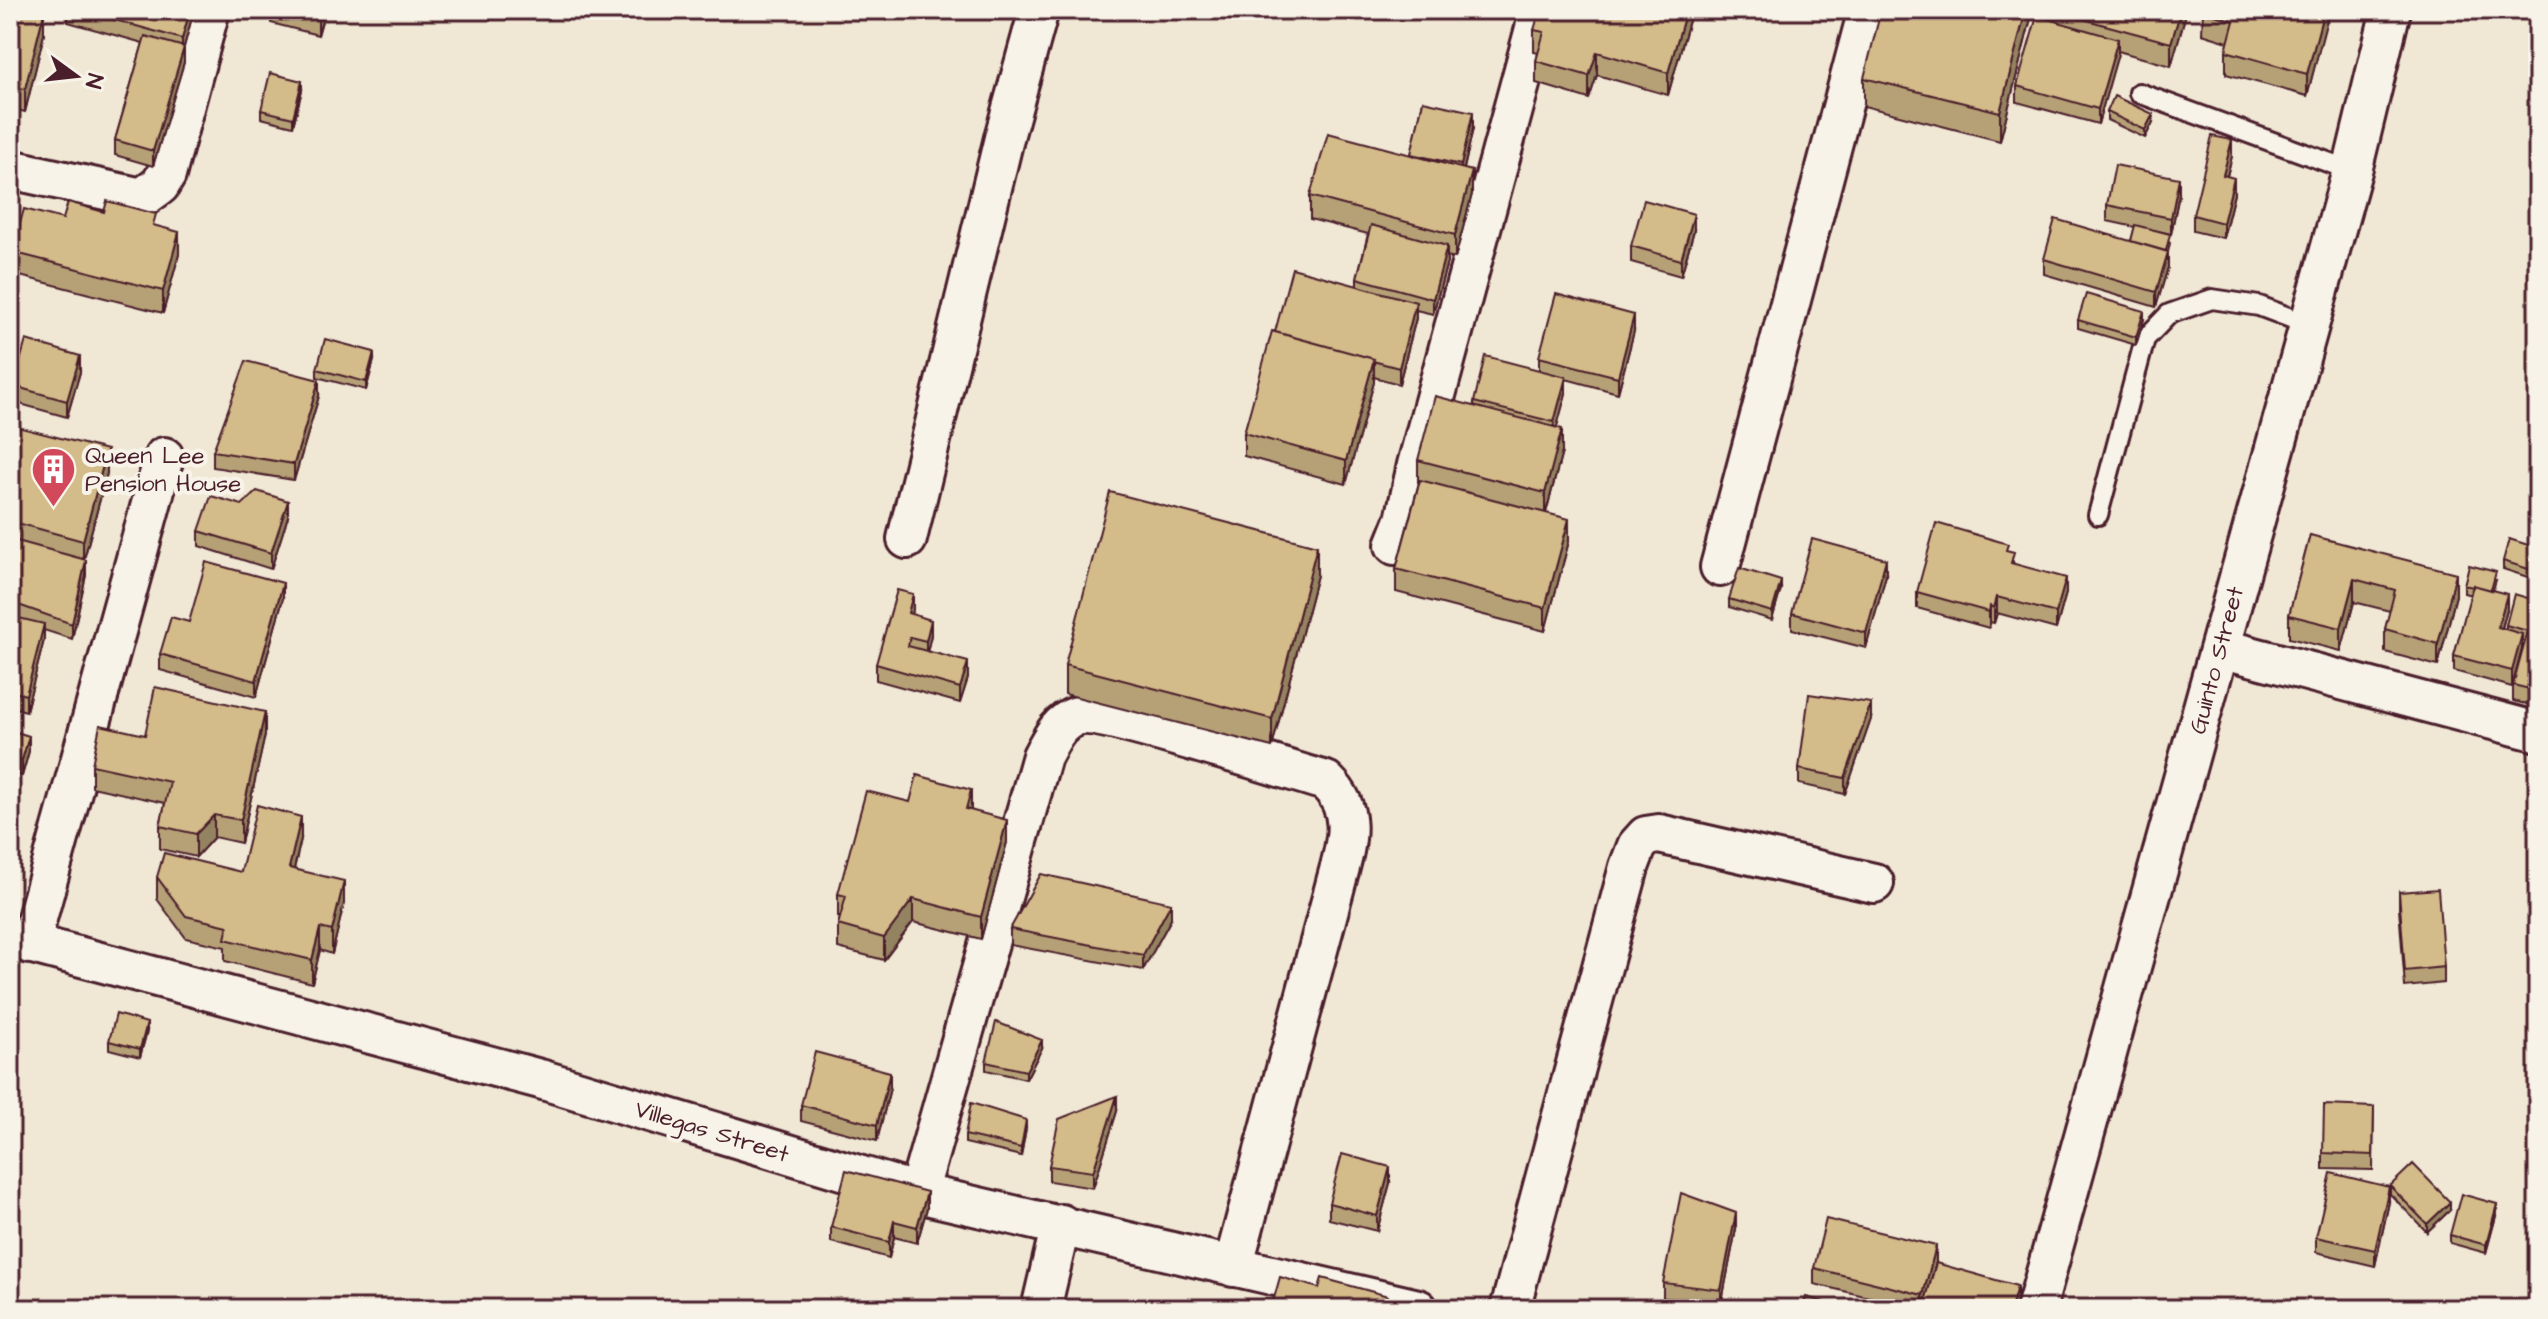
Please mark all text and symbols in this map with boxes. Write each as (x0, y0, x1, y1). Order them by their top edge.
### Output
north arrow (36, 36, 116, 116)
text: N (77, 70, 111, 92)
place label: Queen Lee Pension House (85, 439, 241, 501)
building icon: Queen Lee Pension House (30, 445, 78, 508)
street label: Guinto Street (2181, 583, 2253, 738)
street label: Villegas Street (630, 1092, 793, 1173)

